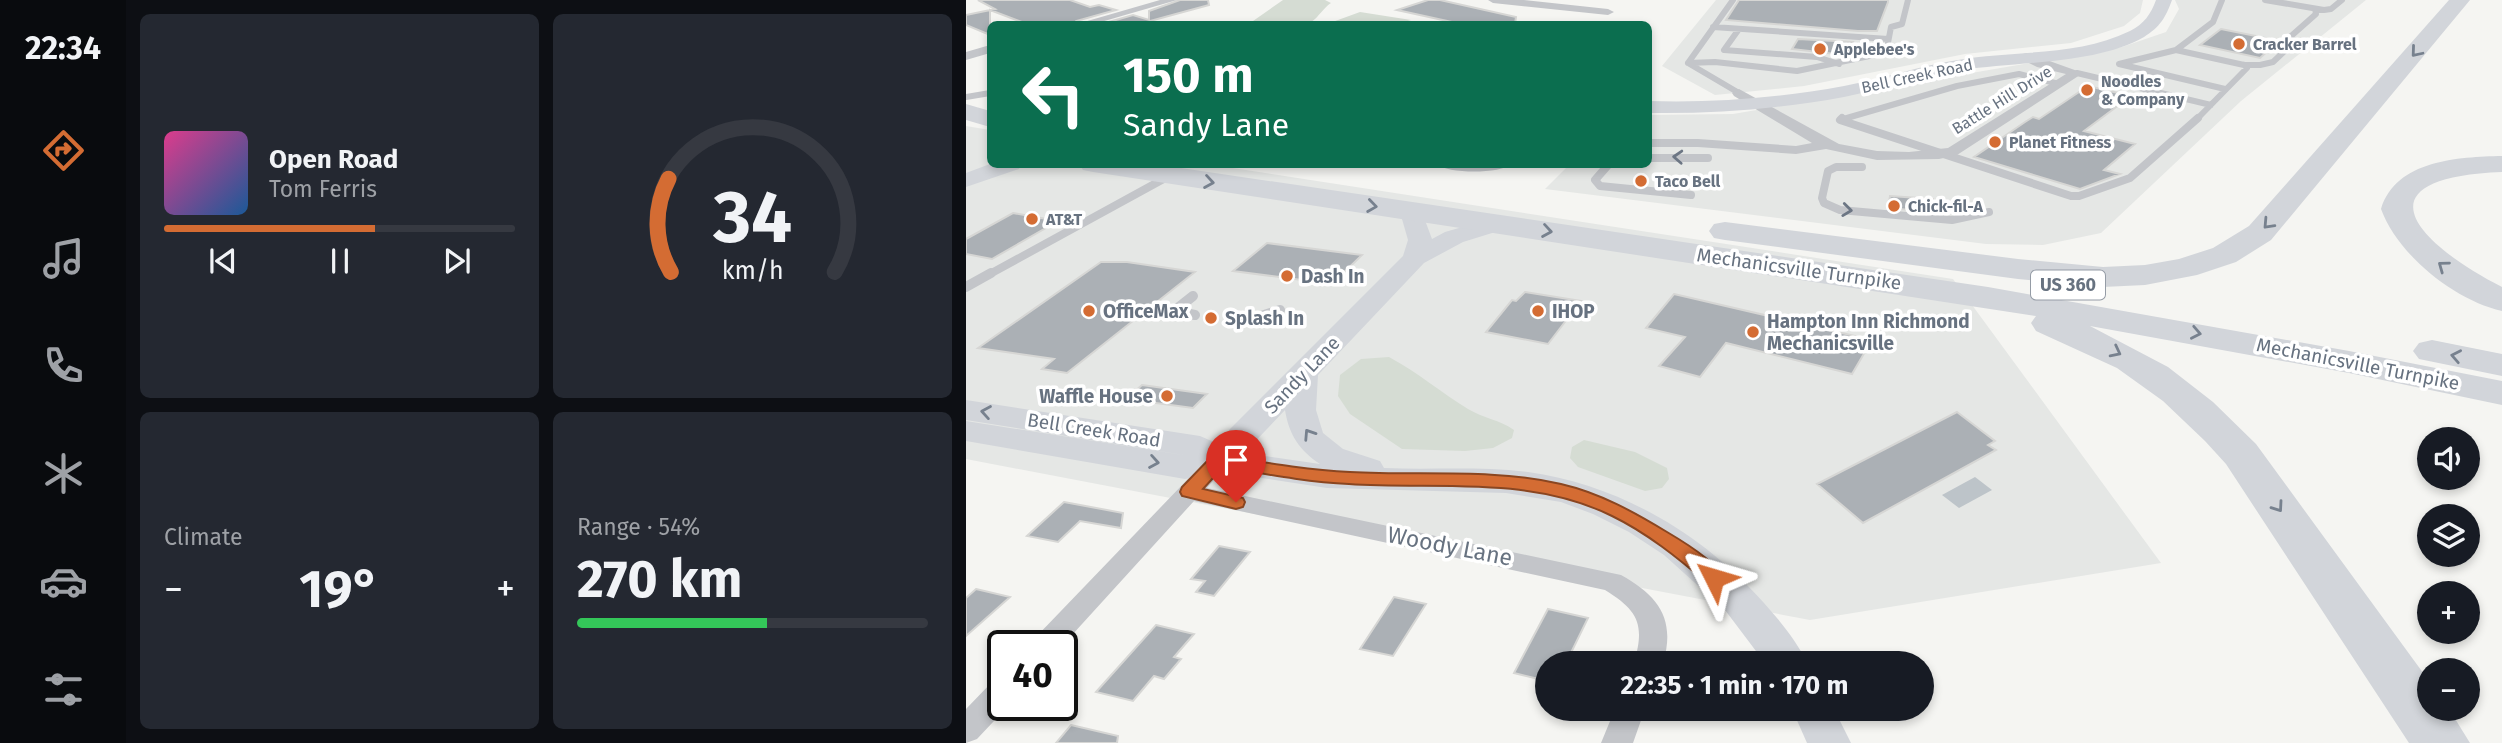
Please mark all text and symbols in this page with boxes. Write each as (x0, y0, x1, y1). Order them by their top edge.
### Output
text: 22:34 (25, 29, 101, 67)
place label: Cracker Barrel (2253, 35, 2357, 54)
marker: Cracker Barrel (2231, 36, 2247, 52)
place label: Applebee's (1833, 40, 1915, 59)
marker: Applebee's (1812, 41, 1828, 57)
one-way arrow (2412, 43, 2424, 56)
text: 150 m (1123, 46, 1254, 105)
icon: left (1008, 49, 1099, 140)
street label: Bell Creek Road (1860, 55, 1974, 97)
street label: Battle Hill Drive (1949, 62, 2055, 138)
place label: Noodles & Company (2101, 72, 2185, 109)
marker: Noodles & Company (2079, 82, 2095, 98)
text: Sandy Lane (1123, 106, 1289, 144)
icon: directions (39, 126, 88, 175)
place label: Planet Fitness (2009, 133, 2112, 152)
marker: Planet Fitness (1987, 134, 2003, 150)
text: Open Road (269, 144, 398, 175)
one-way arrow (1672, 149, 1683, 164)
place label: Taco Bell (1655, 172, 1721, 191)
marker: Taco Bell (1633, 173, 1649, 189)
text: 34 (712, 174, 792, 261)
one-way arrow (1203, 174, 1215, 189)
text: Tom Ferris (269, 175, 377, 203)
place label: Chick-fil-A (1908, 197, 1984, 216)
one-way arrow (1366, 198, 1378, 213)
marker: Chick-fil-A (1886, 198, 1902, 214)
one-way arrow (1841, 202, 1853, 217)
place label: AT&T (1045, 210, 1083, 229)
marker: AT&T (1024, 211, 1040, 227)
one-way arrow (2263, 216, 2276, 229)
one-way arrow (1541, 224, 1553, 239)
icon: music (39, 234, 88, 283)
icon: previous (204, 242, 242, 280)
icon: pause (321, 242, 359, 280)
icon: next (438, 242, 476, 280)
street label: Mechanicsville Turnpike (1695, 243, 1903, 295)
text: km/h (722, 256, 783, 286)
one-way arrow (2439, 262, 2451, 274)
place label: Dash In (1301, 265, 1365, 288)
marker: Dash In (1279, 268, 1295, 284)
road number: US 360 (2031, 270, 2105, 300)
place label: OfficeMax (1103, 300, 1189, 323)
place label: IHOP (1552, 300, 1595, 323)
marker: OfficeMax (1081, 303, 1097, 319)
marker: IHOP (1530, 303, 1546, 319)
place label: Splash In (1225, 307, 1304, 330)
marker: Splash In (1203, 310, 1219, 326)
place label: Hampton Inn Richmond Mechanicsville (1767, 310, 1970, 355)
marker: Hampton Inn Richmond Mechanicsville (1745, 324, 1761, 340)
one-way arrow (2190, 325, 2202, 340)
street label: Sandy Lane (1259, 332, 1345, 418)
street label: Mechanicsville Turnpike (2255, 333, 2461, 395)
icon: phone (39, 341, 88, 390)
one-way arrow (2109, 343, 2121, 357)
one-way arrow (2450, 349, 2462, 364)
place label: Waffle House (1039, 385, 1153, 408)
marker: Waffle House (1159, 388, 1175, 404)
one-way arrow (980, 405, 992, 420)
street label: Bell Creek Road (1026, 408, 1162, 452)
map controls (2417, 427, 2480, 721)
button: sound (2417, 427, 2480, 490)
one-way arrow (1304, 428, 1317, 441)
pin (1206, 430, 1266, 502)
icon: arrive (1217, 441, 1255, 479)
icon: climate (39, 449, 88, 498)
one-way arrow (1148, 454, 1160, 469)
one-way arrow (2270, 499, 2282, 512)
button: layers (2417, 504, 2480, 567)
text: Range · 54% (577, 513, 700, 541)
street label: Woody Lane (1385, 520, 1515, 572)
text: Climate (164, 523, 243, 551)
position arrow (1677, 541, 1751, 615)
text: 270 km (577, 548, 743, 611)
icon: car (39, 557, 88, 606)
text: 19° (299, 558, 380, 621)
text: − (164, 566, 183, 612)
text: + (496, 566, 515, 612)
button: + (2417, 581, 2480, 644)
speed limit sign: 40 (987, 630, 1078, 721)
button: − (2417, 658, 2480, 721)
icon: filters (39, 665, 88, 714)
text: 22:35 · 1 min · 170 m (1621, 670, 1848, 701)

